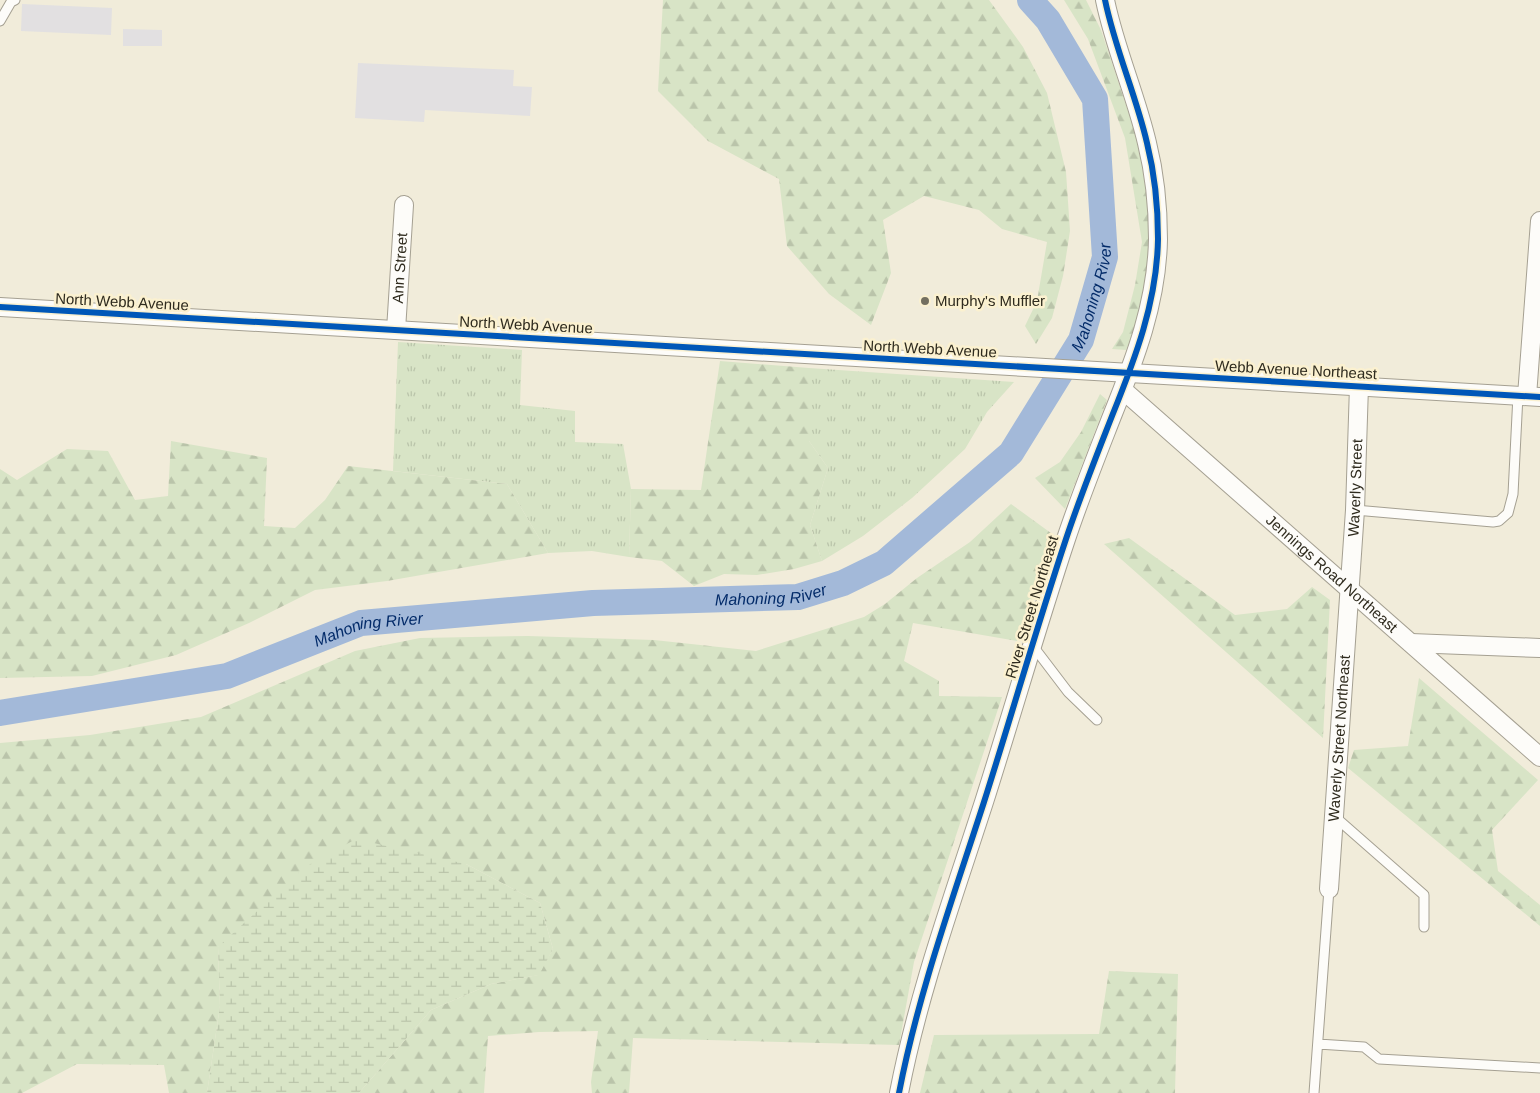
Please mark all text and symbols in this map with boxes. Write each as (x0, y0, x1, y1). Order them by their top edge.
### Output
street label: Ann Street (389, 231, 410, 304)
water label: Mahoning River (1068, 242, 1114, 355)
street label: North Webb Avenue (55, 290, 189, 313)
place label: Murphy's Muffler (935, 292, 1045, 309)
marker: Murphy's Muffler (919, 295, 931, 307)
street label: North Webb Avenue (459, 313, 593, 336)
street label: North Webb Avenue (863, 337, 997, 360)
street label: Webb Avenue Northeast (1215, 357, 1378, 382)
street label: Waverly Street (1344, 438, 1365, 537)
street label: Jennings Road Northeast (1263, 511, 1402, 636)
street label: River Street Northeast (1002, 533, 1062, 680)
water label: Mahoning River (715, 581, 829, 608)
water label: Mahoning River (311, 610, 424, 650)
street label: Waverly Street Northeast (1325, 654, 1353, 822)

